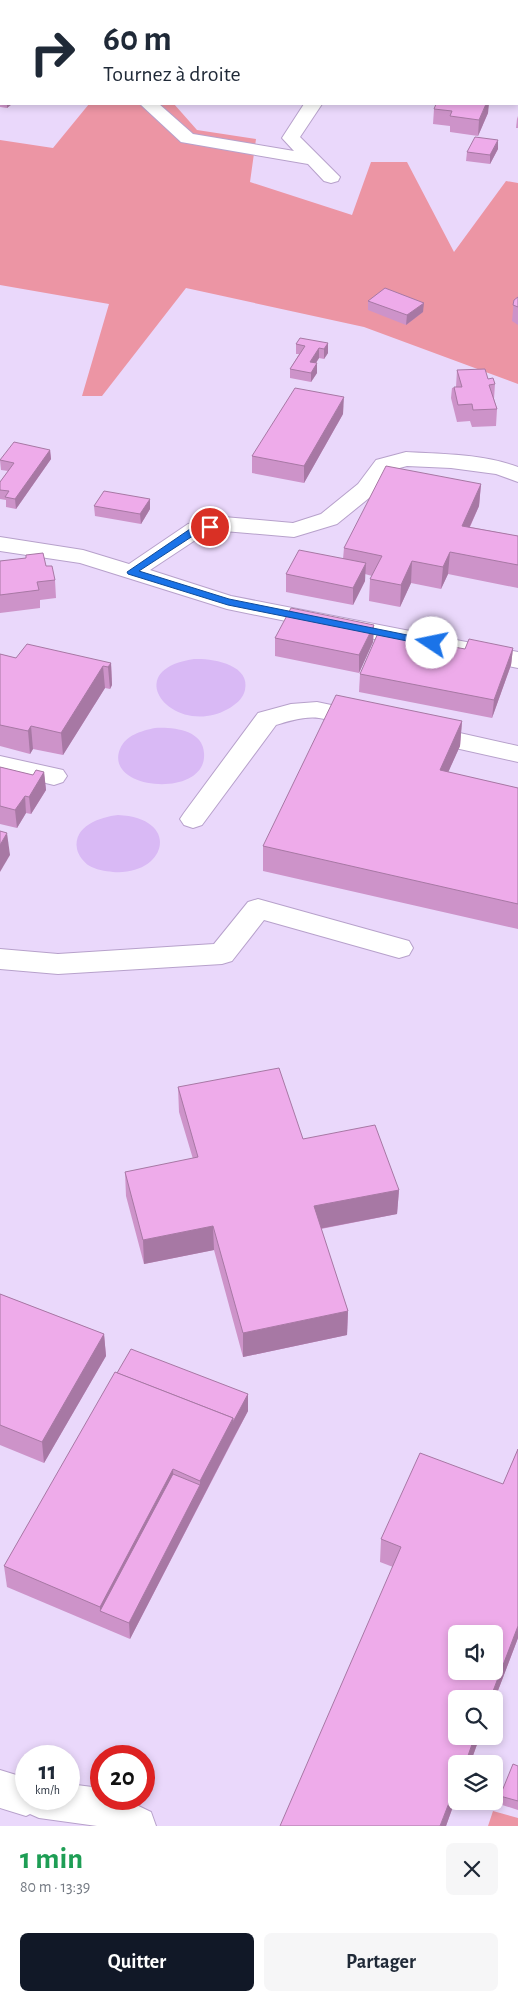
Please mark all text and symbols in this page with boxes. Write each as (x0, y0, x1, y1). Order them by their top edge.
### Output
icon: right (20, 20, 85, 85)
text: 60 m (103, 22, 172, 57)
text: Tournez à droite (103, 63, 241, 85)
pin (189, 506, 231, 548)
icon: arrive (196, 513, 224, 541)
position arrow (405, 616, 457, 668)
map controls (448, 1625, 503, 1810)
button: sound (448, 1625, 503, 1680)
button: search (448, 1690, 503, 1745)
speed limit sign: 20 (90, 1745, 155, 1810)
button: layers (448, 1755, 503, 1810)
text: 11 (38, 1759, 57, 1784)
text: km/h (35, 1784, 60, 1796)
button: close (446, 1843, 498, 1895)
text: 1 min (20, 1844, 83, 1874)
text: 80 m · 13:39 (20, 1879, 90, 1895)
button: Quitter (20, 1933, 254, 1991)
button: Partager (264, 1933, 498, 1991)

